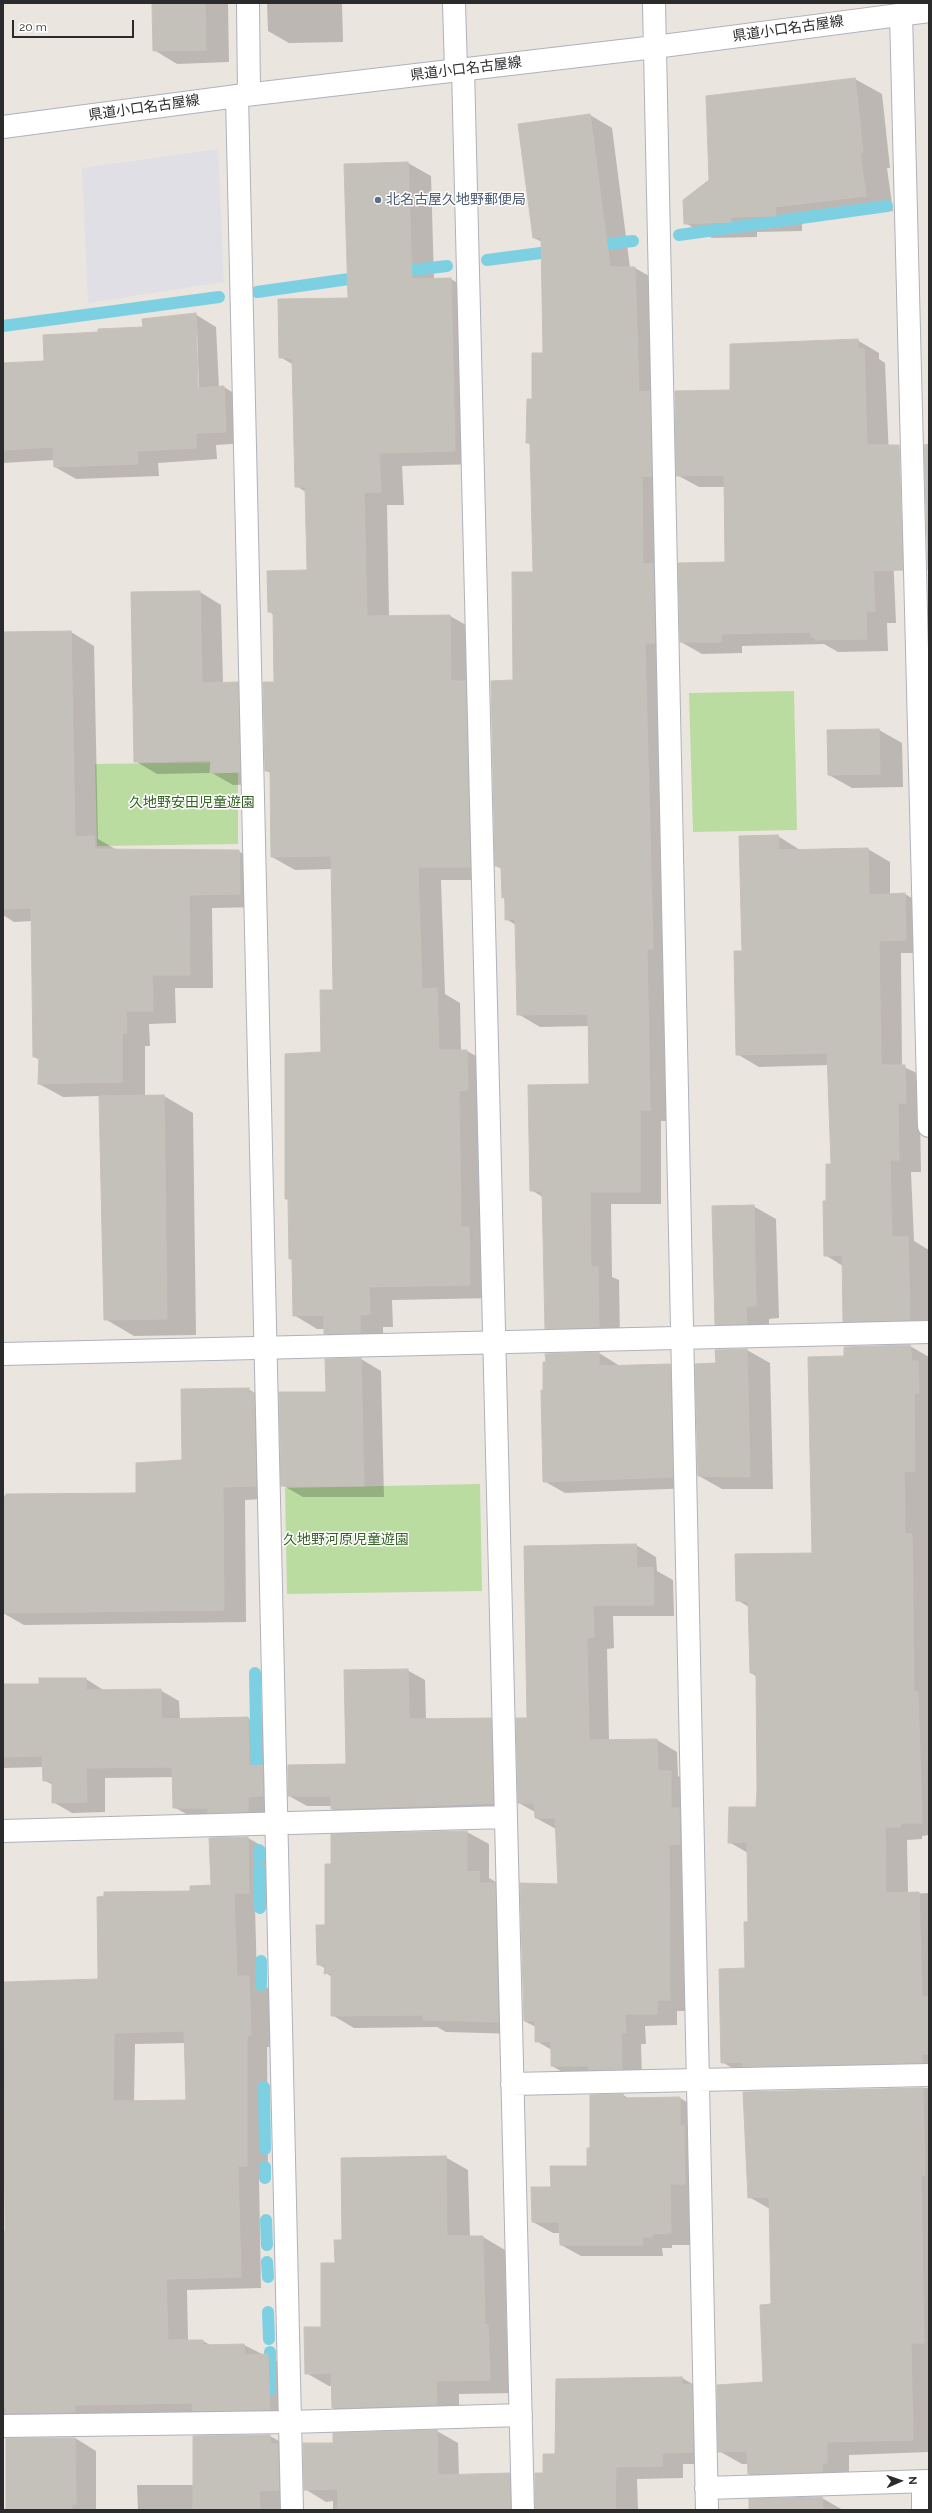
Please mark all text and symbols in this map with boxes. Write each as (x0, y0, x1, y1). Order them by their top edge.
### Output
scale bar (14, 12, 136, 38)
street label: 県道小口名古屋線 (731, 13, 845, 45)
text: 20 m (19, 20, 47, 34)
street label: 県道小口名古屋線 (409, 54, 523, 84)
street label: 県道小口名古屋線 (87, 92, 201, 124)
place label: 北名古屋久地野郵便局 (386, 192, 526, 208)
marker: 北名古屋久地野郵便局 (373, 195, 383, 205)
park label: 久地野安田児童遊園 (129, 795, 255, 811)
park label: 久地野河原児童遊園 (283, 1532, 409, 1548)
north arrow (880, 2461, 920, 2501)
text: N (906, 2476, 919, 2485)

